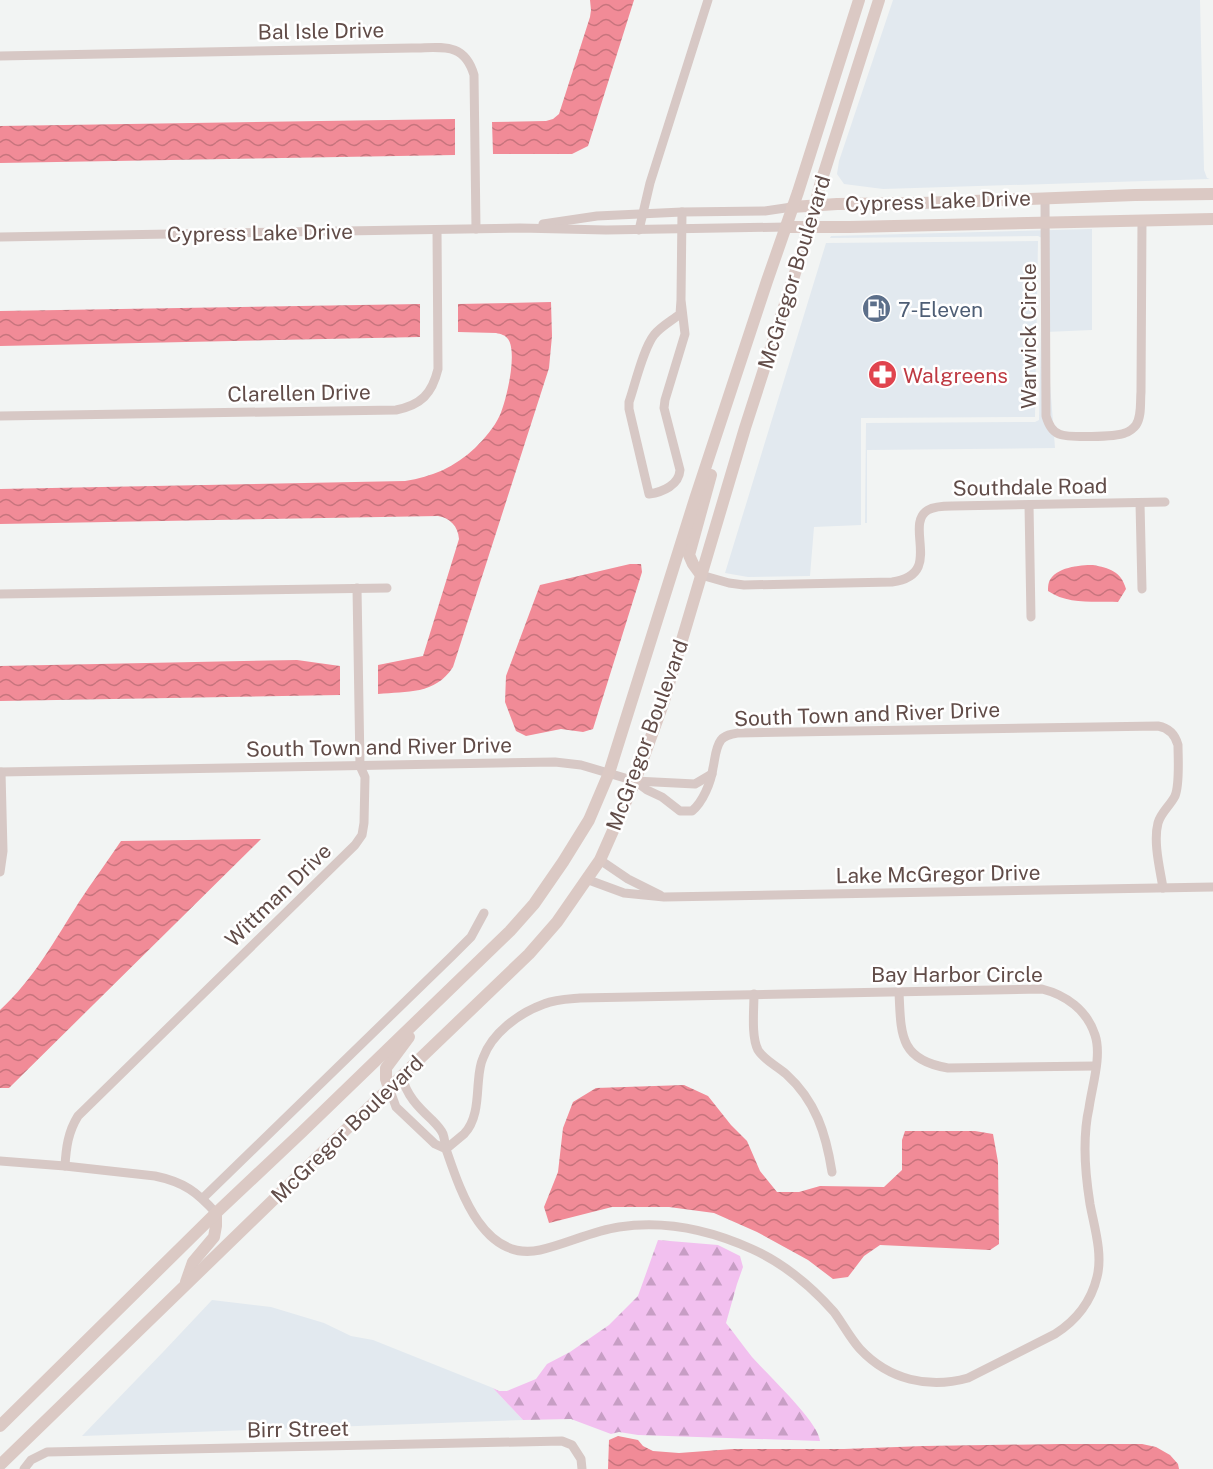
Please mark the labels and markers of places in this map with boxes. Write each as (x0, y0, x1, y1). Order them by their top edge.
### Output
fuel station icon: 7-Eleven (861, 293, 893, 325)
place label: 7-Eleven (898, 297, 983, 322)
pharmacy icon: Walgreens (866, 359, 898, 391)
place label: Walgreens (903, 363, 1008, 388)

